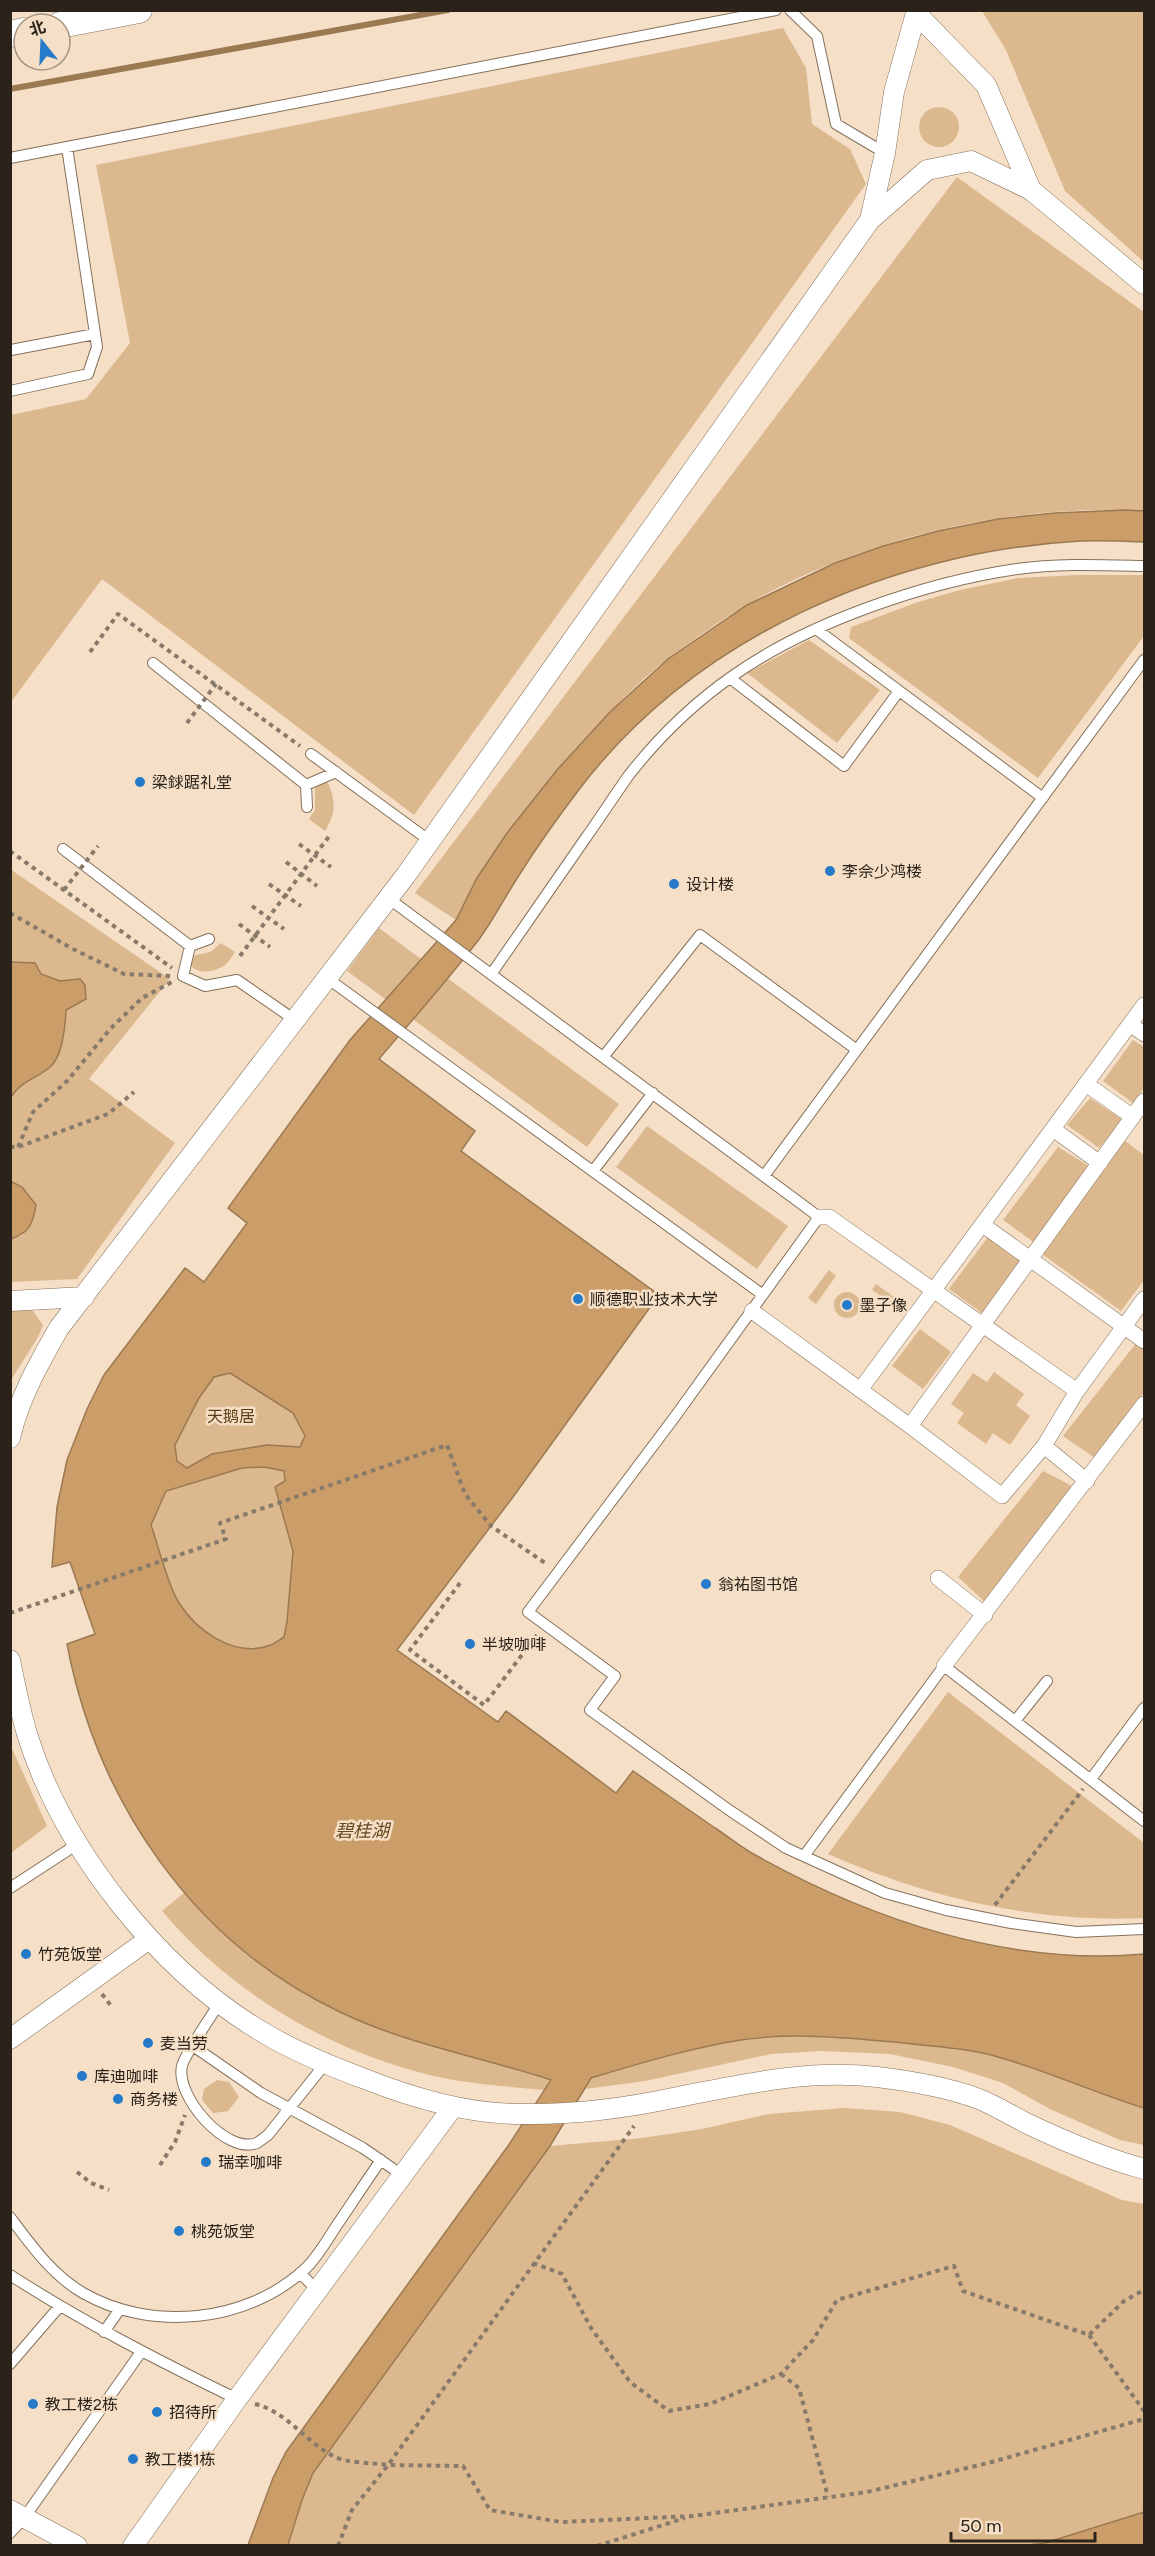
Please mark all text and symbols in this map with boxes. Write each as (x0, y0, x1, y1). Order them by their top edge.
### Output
north arrow (12, 12, 72, 72)
text: 北 (27, 17, 48, 40)
place label: 梁銶踞礼堂 (152, 773, 232, 792)
marker: 梁銶踞礼堂 (133, 775, 147, 789)
place label: 李佘少鸿楼 (842, 862, 922, 881)
marker: 李佘少鸿楼 (823, 864, 837, 878)
place label: 设计楼 (686, 875, 734, 894)
marker: 设计楼 (667, 877, 681, 891)
place label: 顺德职业技术大学 (590, 1290, 718, 1309)
marker: 顺德职业技术大学 (571, 1292, 585, 1306)
place label: 墨子像 (859, 1296, 907, 1315)
marker: 墨子像 (840, 1298, 854, 1312)
park label: 天鹅居 (207, 1407, 255, 1426)
place label: 翁祐图书馆 (718, 1575, 798, 1594)
marker: 翁祐图书馆 (699, 1577, 713, 1591)
place label: 半坡咖啡 (482, 1635, 546, 1654)
marker: 半坡咖啡 (463, 1637, 477, 1651)
water label: 碧桂湖 (335, 1820, 392, 1842)
place label: 竹苑饭堂 (38, 1945, 102, 1964)
marker: 竹苑饭堂 (19, 1947, 33, 1961)
place label: 麦当劳 (160, 2034, 208, 2053)
marker: 麦当劳 (141, 2036, 155, 2050)
place label: 库迪咖啡 (94, 2067, 158, 2086)
marker: 库迪咖啡 (75, 2069, 89, 2083)
place label: 商务楼 (130, 2090, 178, 2109)
marker: 商务楼 (111, 2092, 125, 2106)
place label: 瑞幸咖啡 (218, 2153, 282, 2172)
marker: 瑞幸咖啡 (199, 2155, 213, 2169)
place label: 桃苑饭堂 (191, 2222, 255, 2241)
marker: 桃苑饭堂 (172, 2224, 186, 2238)
place label: 教工楼2栋 (45, 2395, 118, 2414)
marker: 教工楼2栋 (26, 2397, 40, 2411)
place label: 招待所 (169, 2403, 217, 2422)
marker: 招待所 (150, 2405, 164, 2419)
place label: 教工楼1栋 (145, 2450, 216, 2469)
marker: 教工楼1栋 (126, 2452, 140, 2466)
scale bar (951, 2505, 1095, 2543)
text: 50 m (960, 2515, 1002, 2537)

